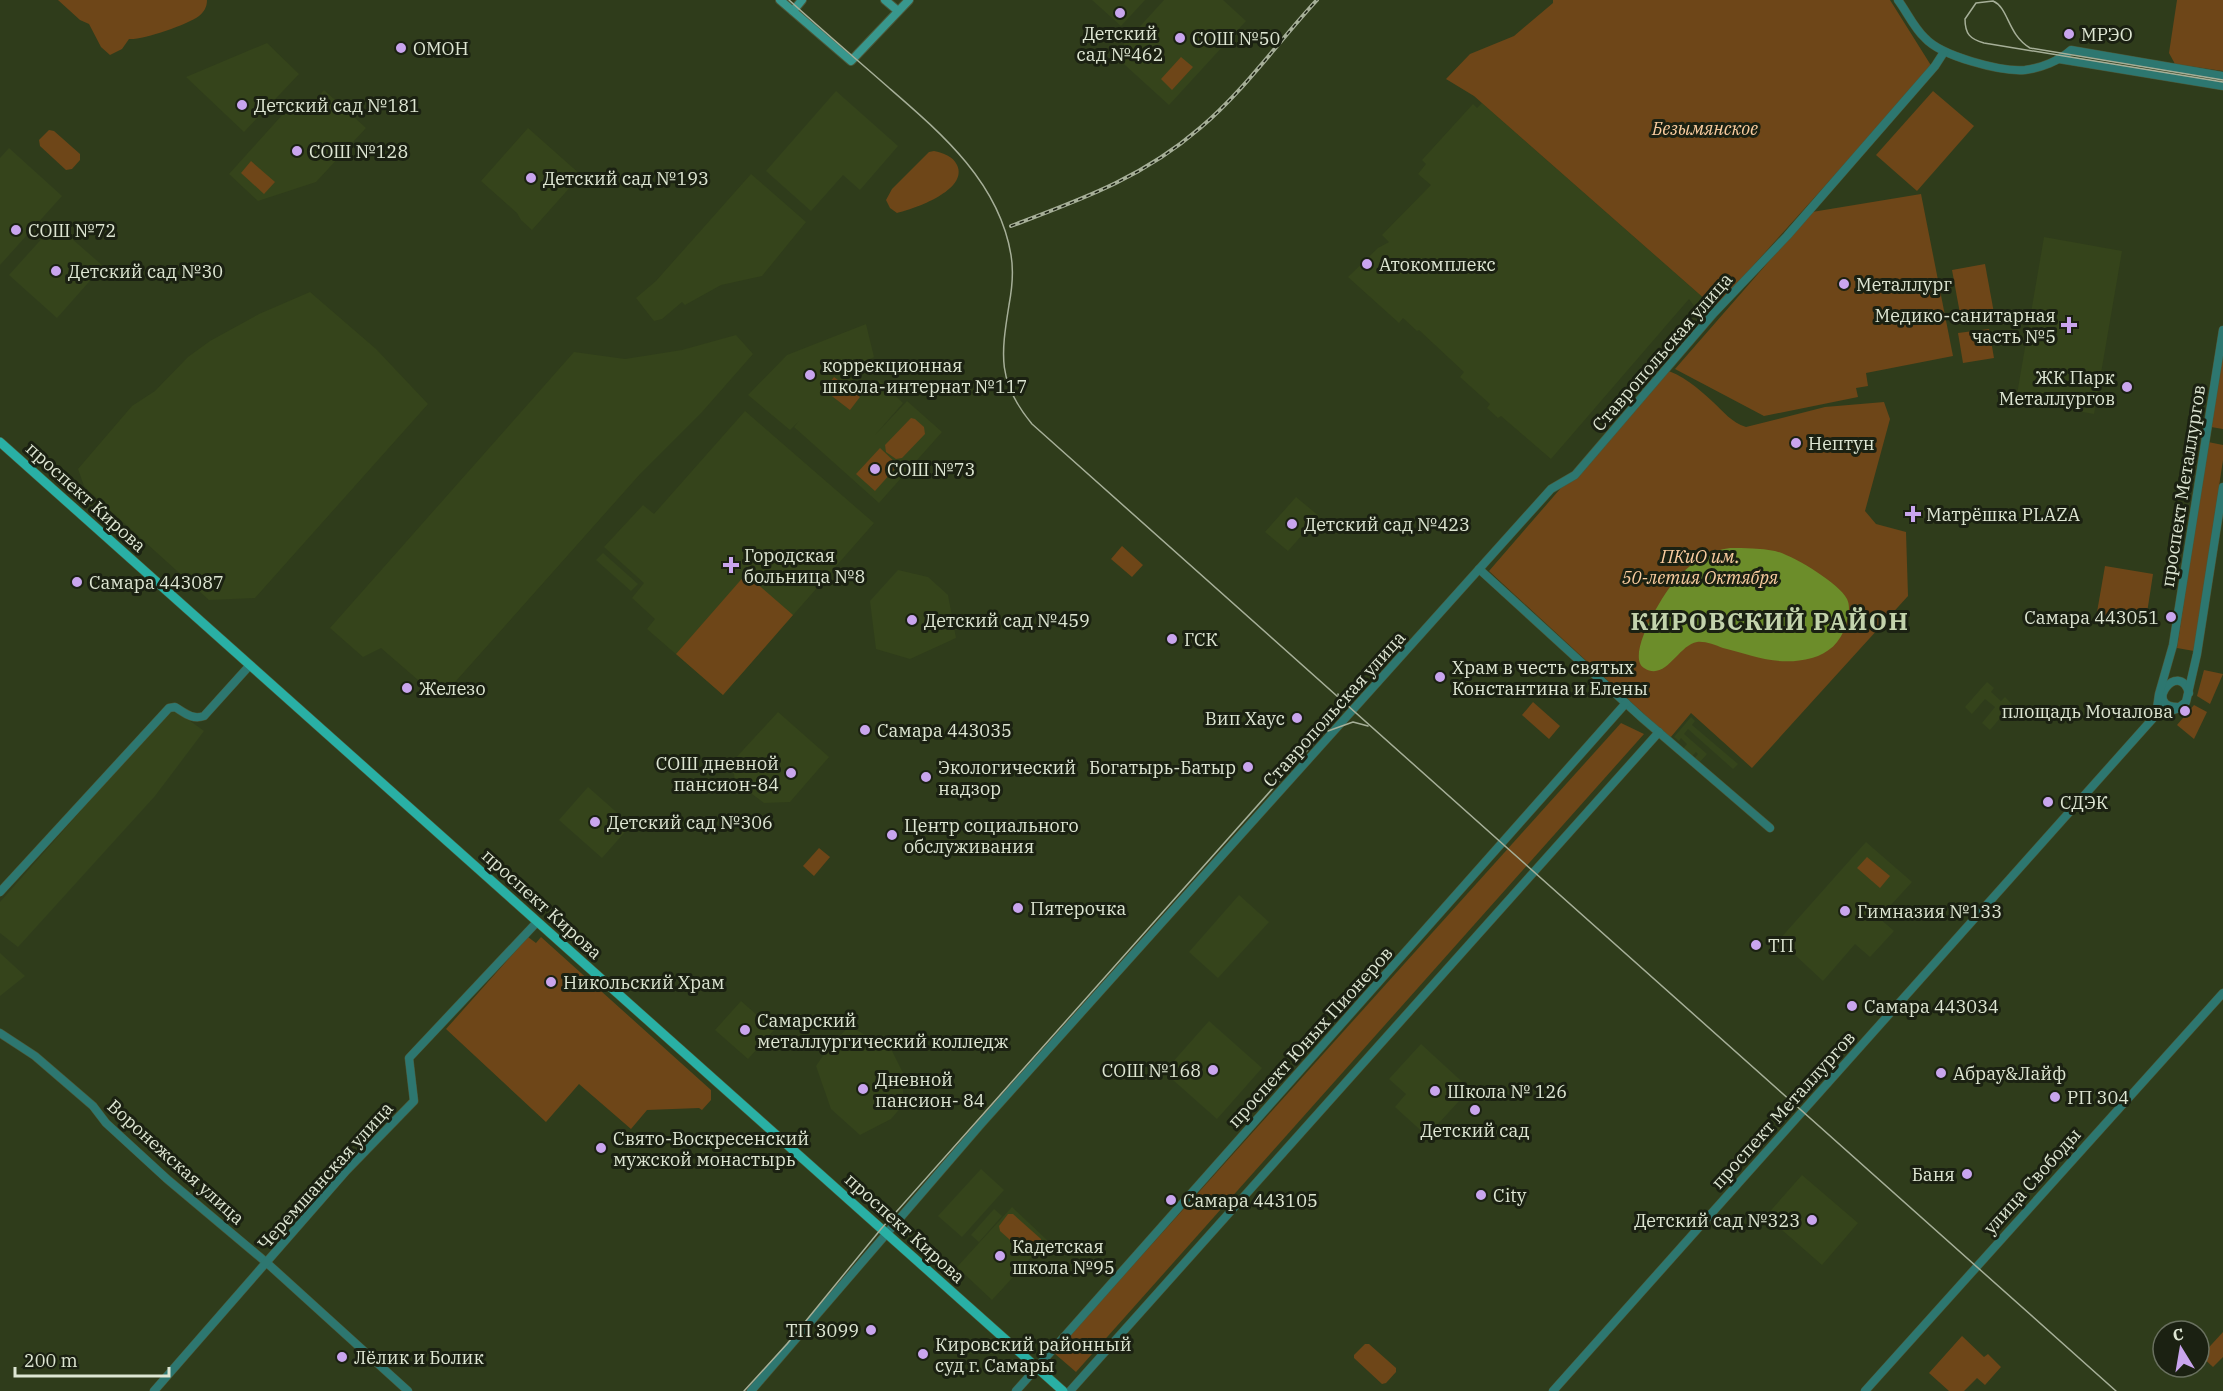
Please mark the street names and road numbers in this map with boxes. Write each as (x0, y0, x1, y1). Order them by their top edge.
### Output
street label: Ставропольская улица (1587, 268, 1737, 436)
street label: проспект Металлургов (2156, 383, 2210, 589)
street label: проспект Кирова (21, 437, 151, 557)
street label: Ставропольская улица (1258, 626, 1410, 792)
street label: проспект Кирова (477, 844, 607, 964)
street label: проспект Юных Пионеров (1223, 942, 1397, 1132)
street label: проспект Металлургов (1706, 1026, 1860, 1194)
street label: Воронежская улица (103, 1094, 249, 1230)
street label: Черемшанская улица (252, 1097, 398, 1255)
street label: улица Свободы (1978, 1123, 2086, 1239)
street label: проспект Кирова (840, 1168, 970, 1288)

